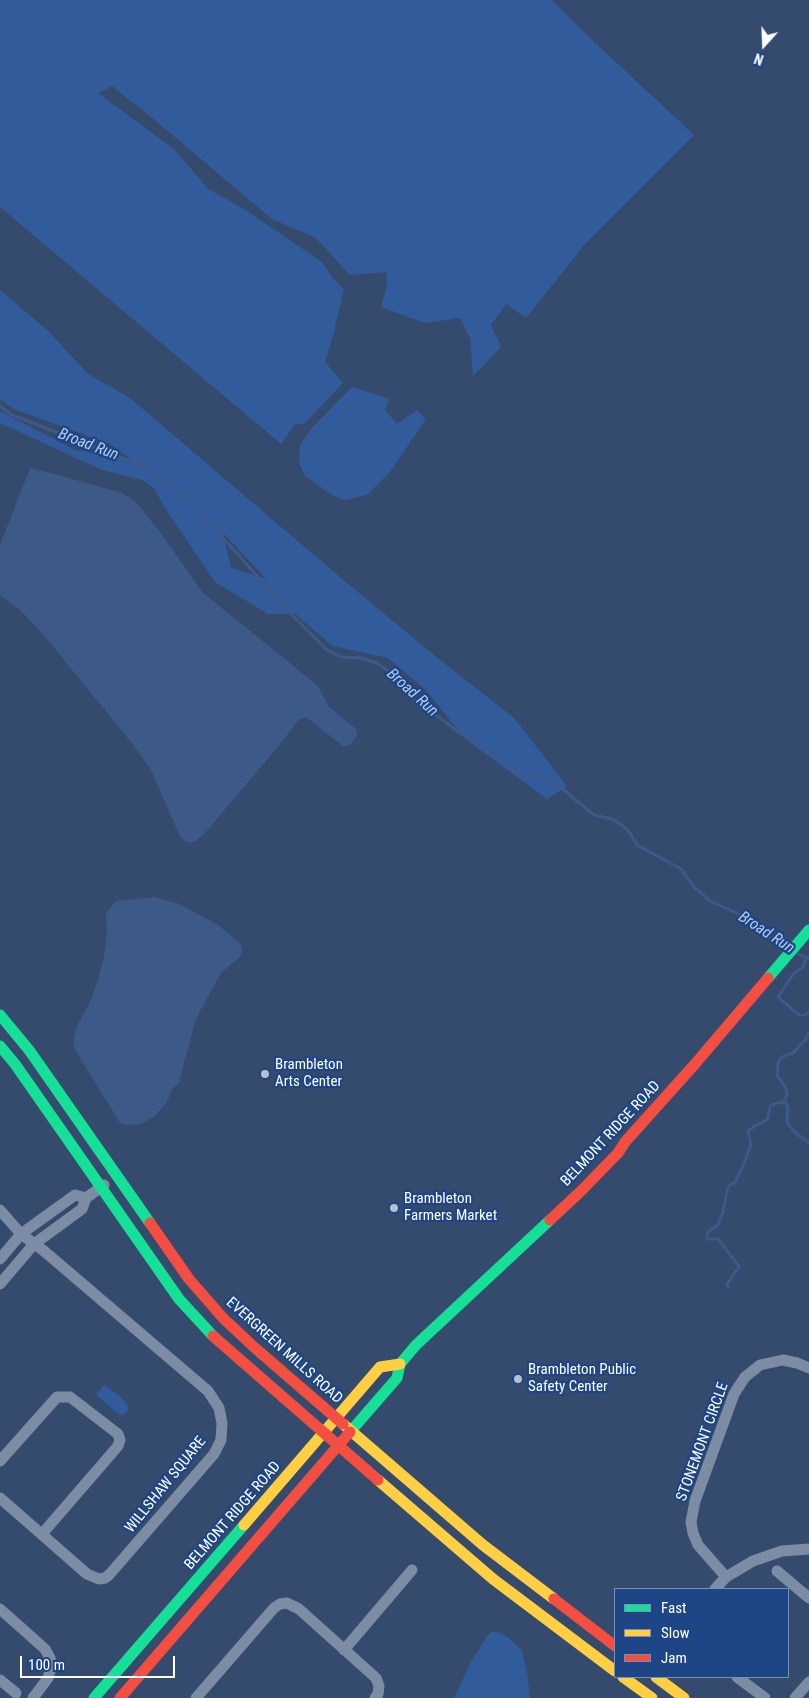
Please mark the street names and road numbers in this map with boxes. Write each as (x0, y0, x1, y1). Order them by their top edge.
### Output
street label: BELMONT RIDGE ROAD (558, 1078, 664, 1190)
street label: EVERGREEN MILLS ROAD (222, 1294, 346, 1408)
street label: STONEMONT CIRCLE (673, 1380, 733, 1504)
street label: WILLSHAW SQUARE (122, 1433, 210, 1537)
street label: BELMONT RIDGE ROAD (181, 1458, 285, 1574)

